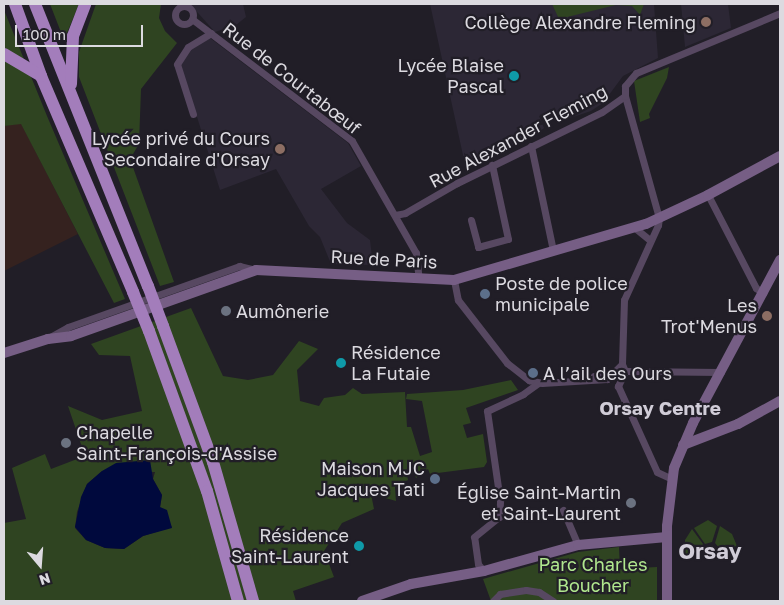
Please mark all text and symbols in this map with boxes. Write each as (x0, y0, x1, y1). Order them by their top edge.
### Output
place label: Collège Alexandre Fleming (464, 11, 696, 33)
scale bar (18, 15, 145, 47)
marker: Collège Alexandre Fleming (700, 16, 712, 28)
street label: Rue de Courtabœuf (219, 17, 365, 139)
text: 100 m (23, 25, 66, 43)
place label: Lycée Blaise Pascal (397, 55, 504, 98)
marker: Lycée Blaise Pascal (508, 70, 520, 82)
street label: Rue Alexander Fleming (425, 80, 611, 192)
place label: Lycée privé du Cours Secondaire d'Orsay (92, 128, 270, 170)
marker: Lycée privé du Cours Secondaire d'Orsay (274, 143, 286, 155)
street label: Rue de Paris (330, 245, 438, 273)
place label: Poste de police municipale (495, 273, 628, 316)
marker: Poste de police municipale (479, 288, 491, 300)
place label: Les Trot'Menus (661, 295, 757, 338)
place label: Aumônerie (236, 300, 329, 322)
marker: Aumônerie (220, 305, 232, 317)
marker: Les Trot'Menus (761, 310, 773, 322)
place label: Résidence La Futaie (351, 342, 441, 384)
marker: Résidence La Futaie (335, 357, 347, 369)
place label: A l’ail des Ours (543, 362, 672, 384)
marker: A l’ail des Ours (527, 367, 539, 379)
district label: Orsay Centre (599, 397, 721, 419)
place label: Chapelle Saint-François-d'Assise (76, 422, 277, 464)
marker: Chapelle Saint-François-d'Assise (60, 437, 72, 449)
place label: Maison MJC Jacques Tati (317, 458, 425, 500)
marker: Maison MJC Jacques Tati (429, 473, 441, 485)
place label: Église Saint-Martin et Saint-Laurent (457, 482, 621, 524)
marker: Église Saint-Martin et Saint-Laurent (625, 497, 637, 509)
place label: Résidence Saint-Laurent (231, 525, 349, 568)
district label: Orsay (678, 538, 742, 564)
north arrow (15, 540, 65, 590)
marker: Résidence Saint-Laurent (353, 540, 365, 552)
park label: Parc Charles Boucher (539, 554, 647, 596)
text: N (37, 570, 52, 589)

